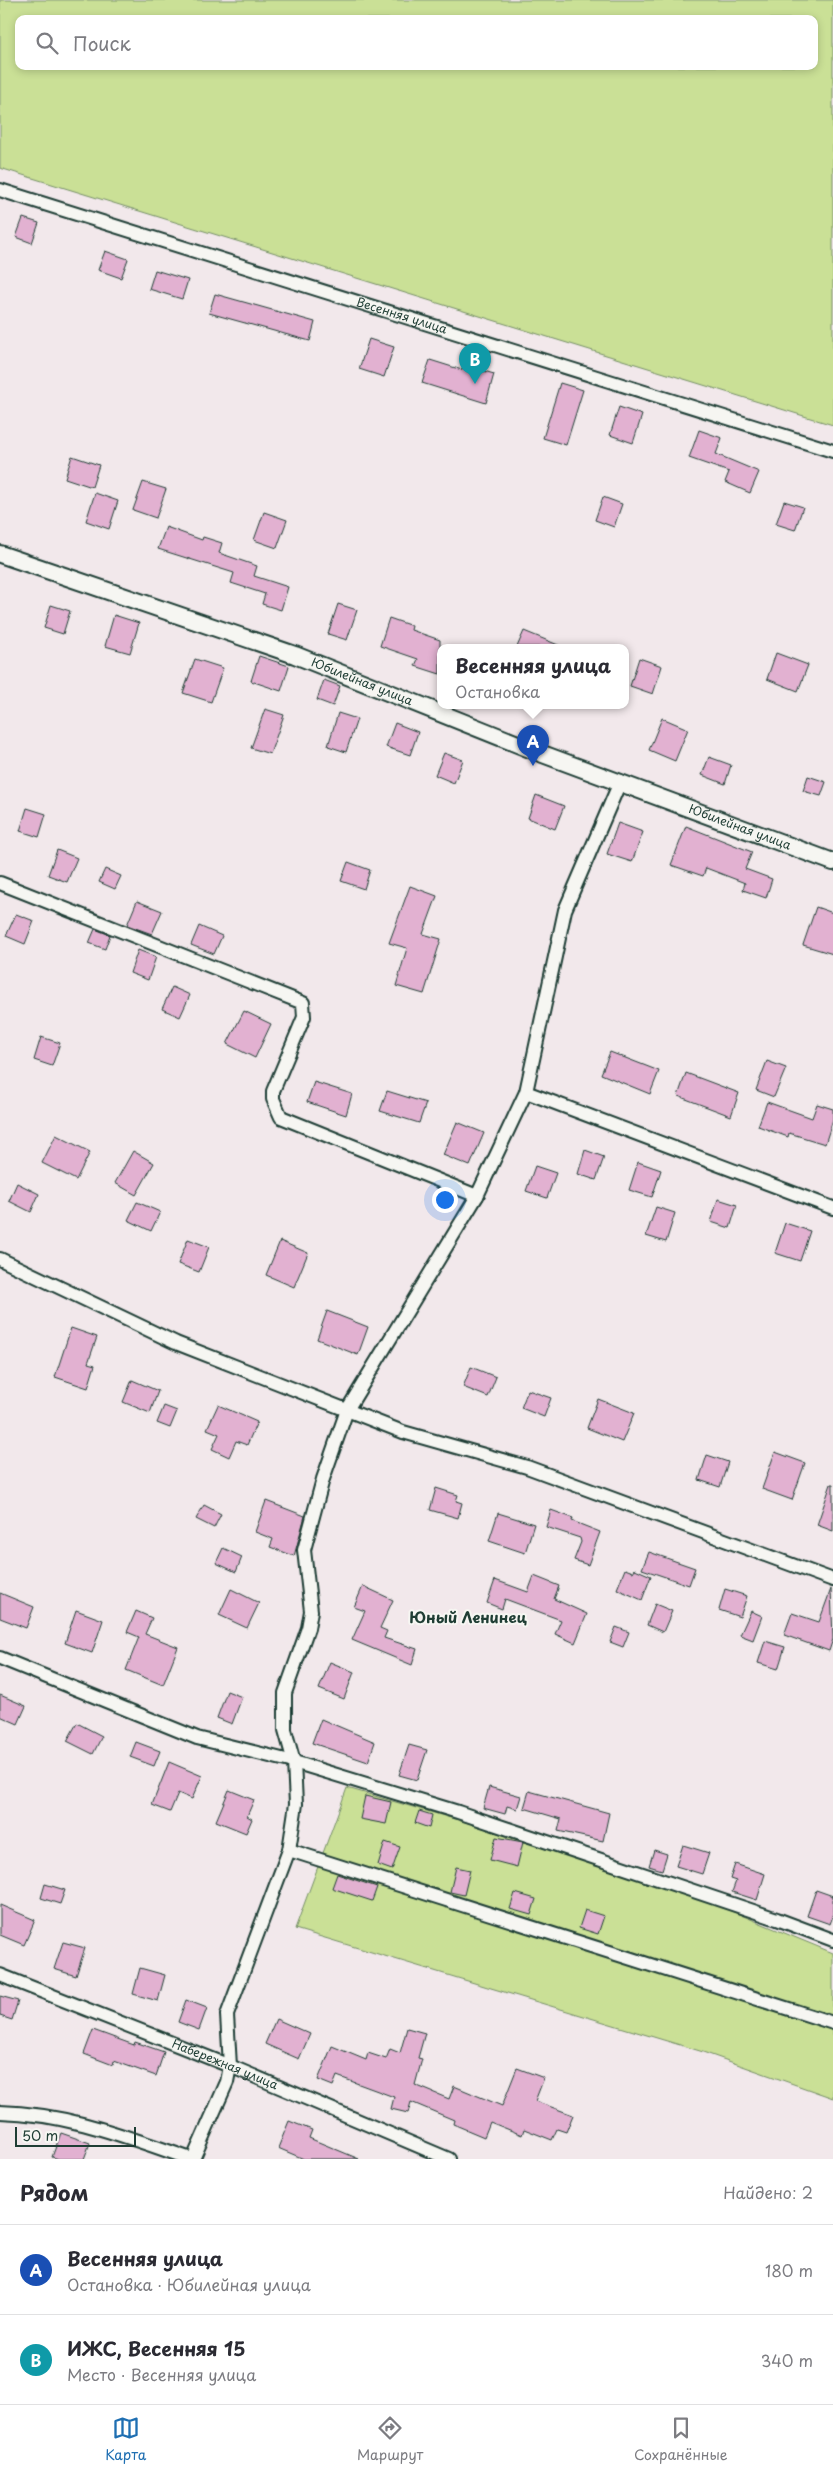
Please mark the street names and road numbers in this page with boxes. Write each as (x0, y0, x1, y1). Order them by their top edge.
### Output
street label: Весенняя улица (354, 292, 450, 338)
street label: Юбилейная улица (309, 652, 416, 709)
street label: Юбилейная улица (687, 799, 794, 854)
street label: Набережная улица (169, 2034, 282, 2094)

